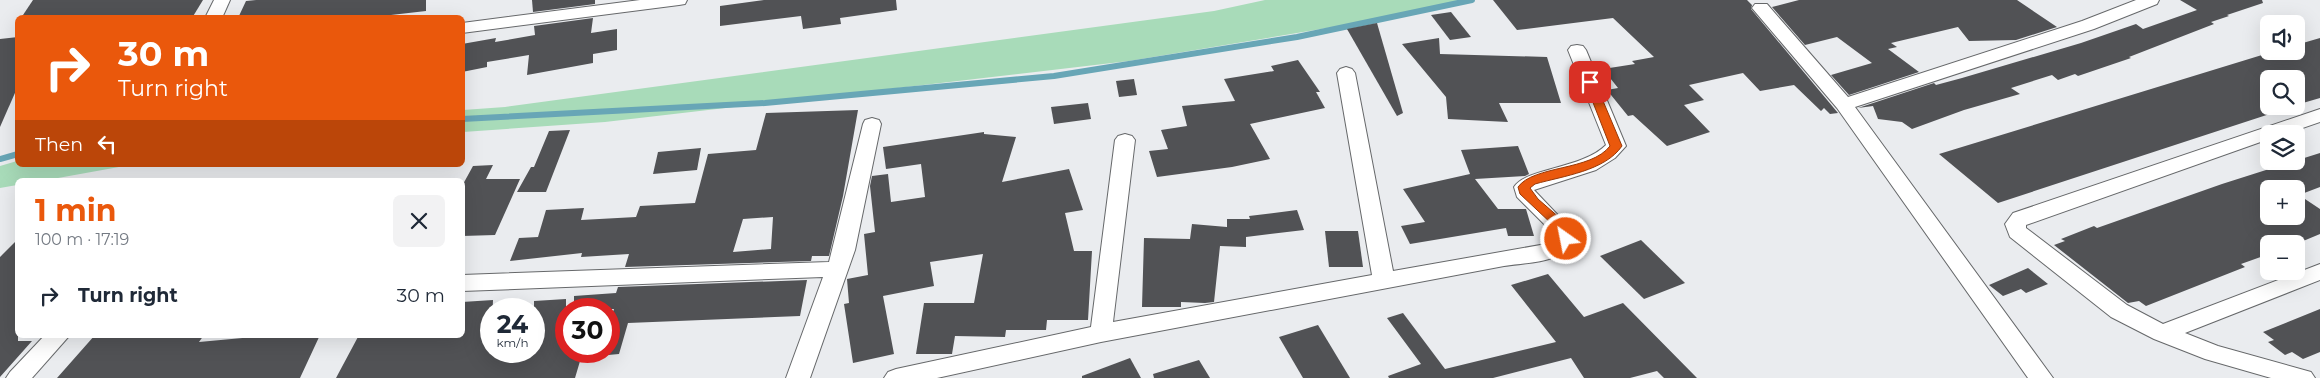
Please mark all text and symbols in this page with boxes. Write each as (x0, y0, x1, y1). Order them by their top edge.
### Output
map controls (2260, 15, 2305, 280)
button: sound (2260, 15, 2305, 60)
text: 30 m (118, 32, 209, 75)
icon: right (35, 35, 100, 100)
pin (1569, 61, 1611, 103)
icon: arrive (1576, 68, 1604, 96)
button: search (2260, 70, 2305, 115)
text: Turn right (118, 75, 228, 102)
button: layers (2260, 125, 2305, 170)
icon: left (93, 130, 121, 158)
text: Then (35, 133, 83, 156)
button: + (2260, 180, 2305, 225)
text: 1 min (35, 192, 116, 229)
button: close (393, 195, 445, 247)
position arrow (1539, 212, 1591, 264)
text: 100 m · 17:19 (35, 230, 129, 249)
button: − (2260, 235, 2305, 280)
icon: right (35, 282, 63, 310)
text: Turn right (78, 284, 178, 307)
text: 30 m (397, 284, 445, 307)
speed limit sign: 30 (555, 298, 620, 363)
text: 24 (497, 309, 528, 339)
text: km/h (496, 335, 529, 350)

